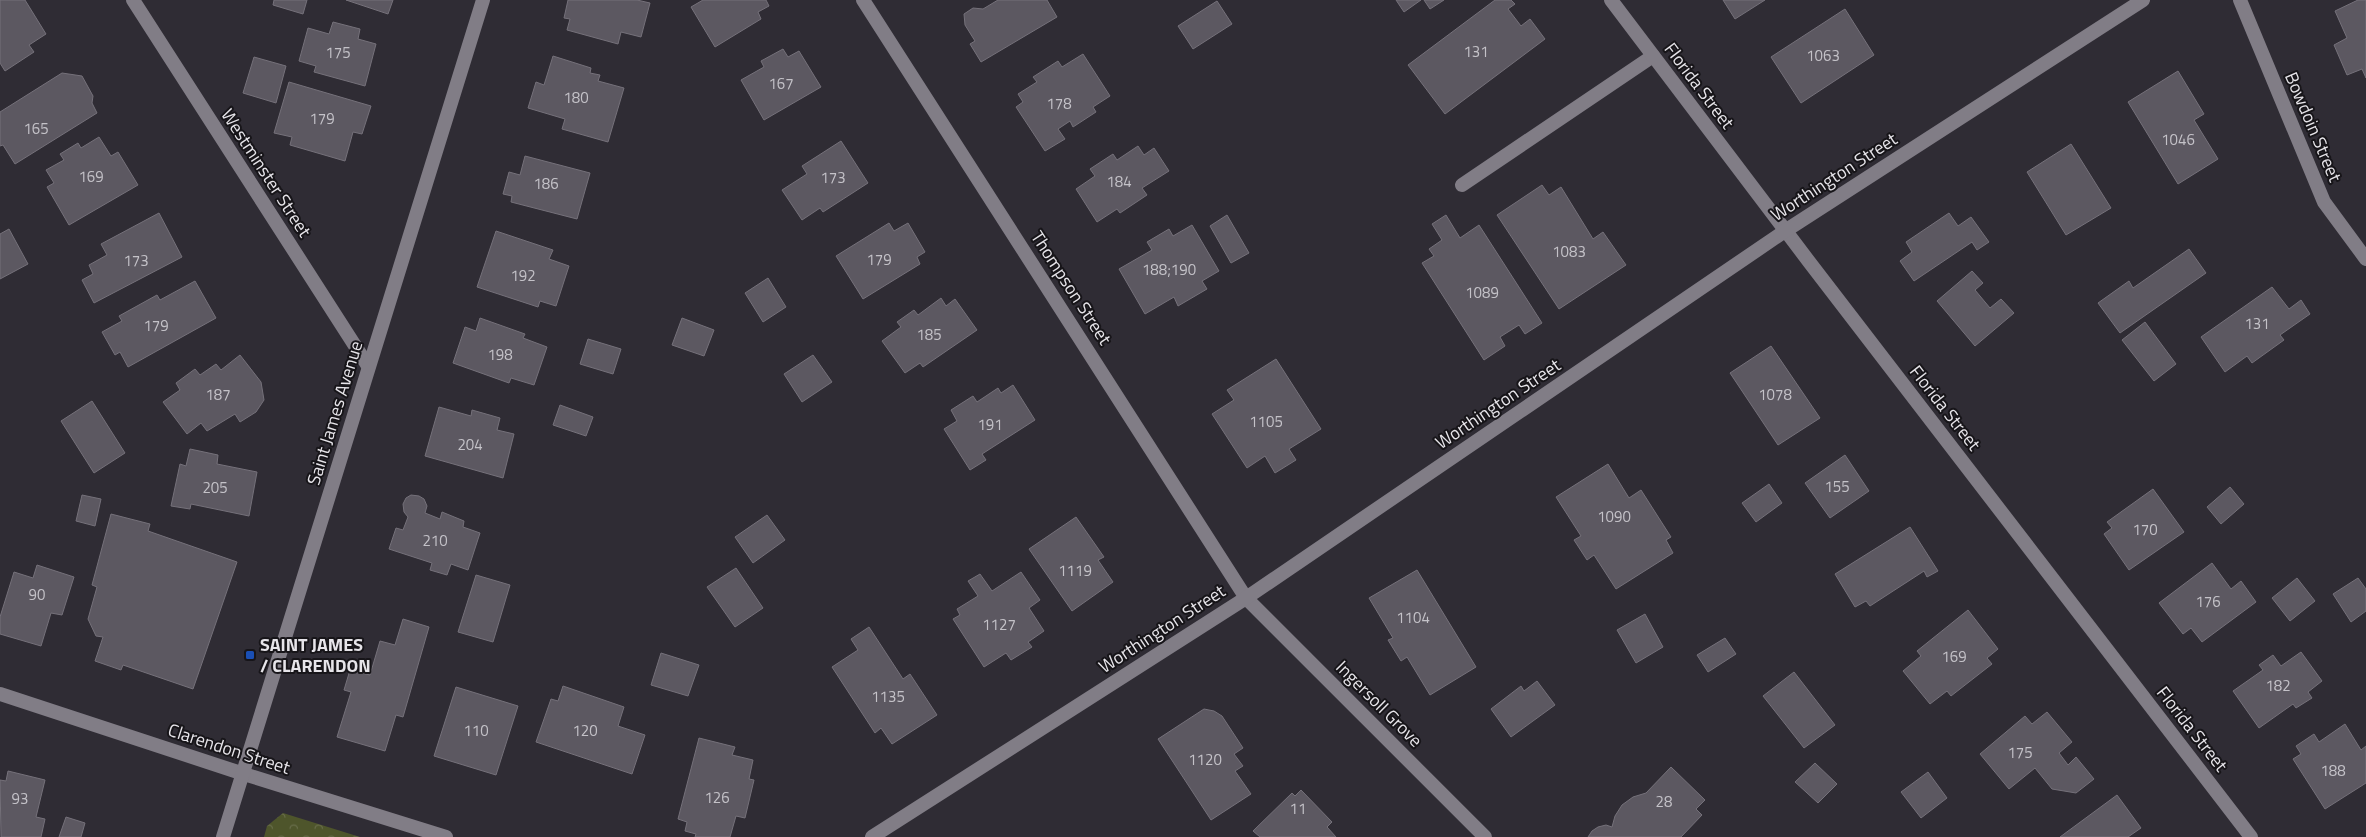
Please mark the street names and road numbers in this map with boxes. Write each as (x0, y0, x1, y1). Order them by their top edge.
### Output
street label: Florida Street (1658, 37, 1741, 135)
street label: Bowdoin Street (2278, 68, 2349, 187)
street label: Westminster Street (215, 103, 319, 243)
street label: Worthington Street (1765, 125, 1903, 228)
street label: Thompson Street (1024, 225, 1119, 351)
street label: Saint James Avenue (300, 337, 369, 488)
street label: Worthington Street (1430, 351, 1566, 456)
street label: Florida Street (1903, 359, 1988, 457)
street label: Worthington Street (1093, 577, 1231, 680)
street label: Ingersoll Grove (1330, 654, 1429, 753)
street label: Florida Street (2150, 680, 2235, 778)
street label: Clarendon Street (165, 716, 294, 781)

